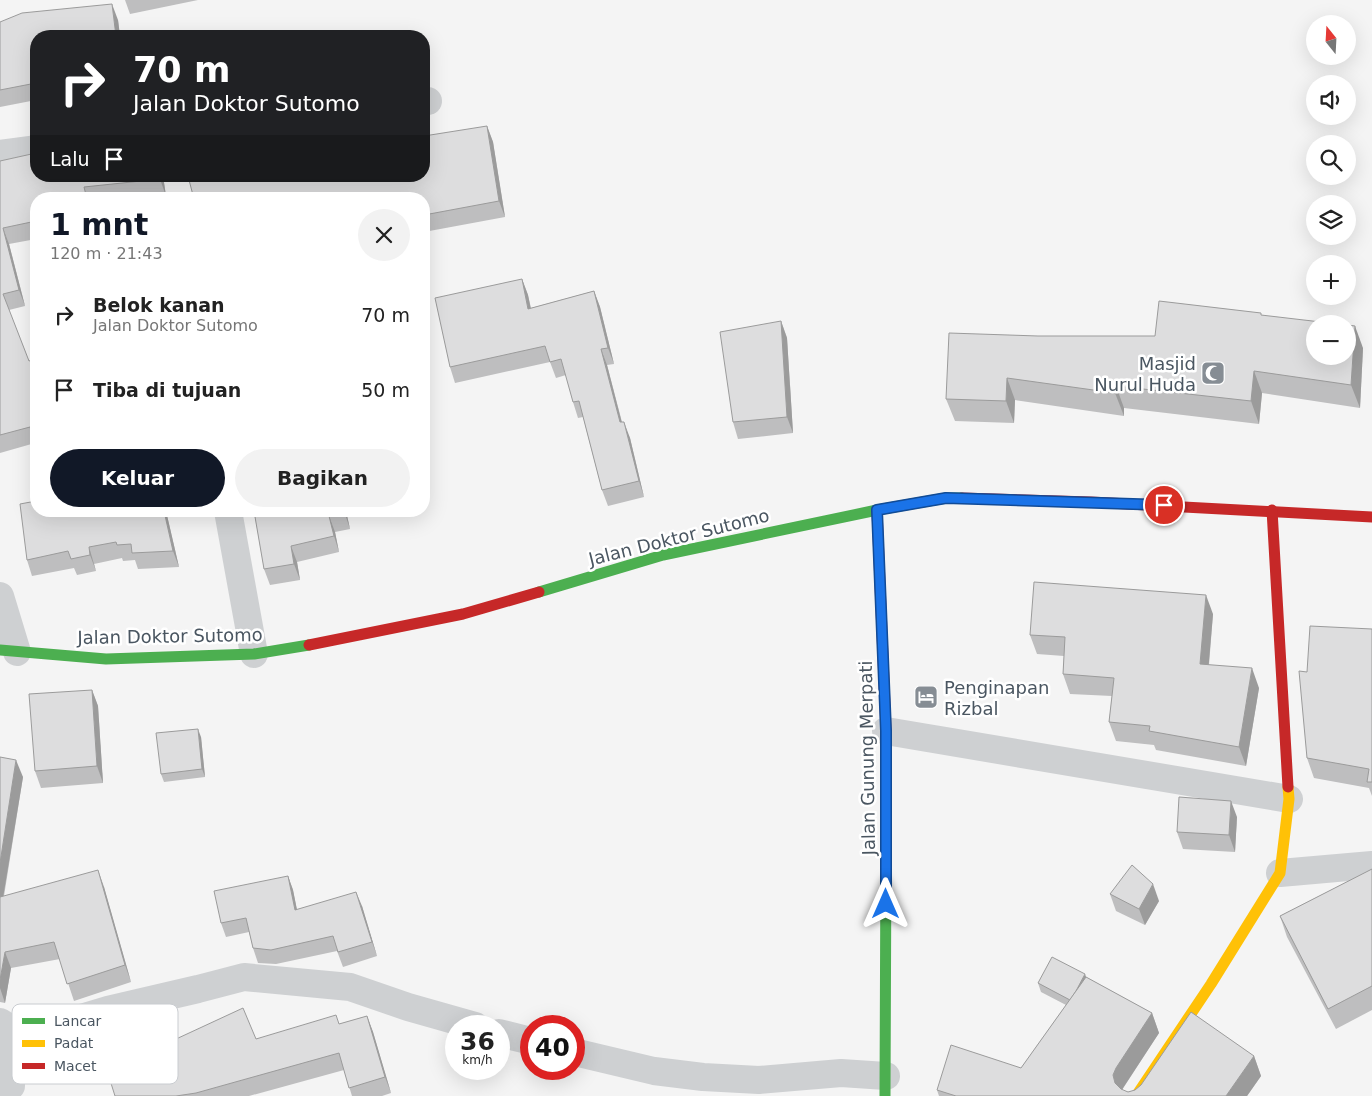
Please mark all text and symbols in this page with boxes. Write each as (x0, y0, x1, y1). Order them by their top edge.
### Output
north arrow (1306, 15, 1356, 65)
map controls (1306, 15, 1356, 365)
icon: right (50, 50, 115, 115)
text: 70 m (133, 50, 230, 90)
button: sound (1306, 75, 1356, 125)
text: Jalan Doktor Sutomo (133, 91, 360, 116)
button: search (1306, 135, 1356, 185)
icon: arrive (100, 145, 128, 173)
text: Lalu (50, 148, 90, 170)
button: layers (1306, 195, 1356, 245)
text: 1 mnt (50, 207, 148, 242)
button: close (358, 209, 410, 261)
text: 120 m · 21:43 (50, 244, 163, 263)
button: + (1306, 255, 1356, 305)
text: Belok kanan (93, 294, 225, 316)
icon: right (50, 301, 78, 329)
text: 70 m (361, 304, 410, 326)
button: − (1306, 315, 1356, 365)
text: Jalan Doktor Sutomo (93, 316, 258, 335)
place label: Masjid Nurul Huda (1094, 353, 1196, 395)
mosque icon: Masjid Nurul Huda (1200, 360, 1226, 386)
icon: arrive (50, 376, 78, 404)
text: Tiba di tujuan (93, 379, 241, 401)
text: 50 m (361, 379, 410, 401)
button: Keluar (50, 449, 225, 507)
button: Bagikan (235, 449, 410, 507)
pin (1143, 484, 1185, 526)
icon: arrive (1150, 491, 1178, 519)
street label: Jalan Doktor Sutomo (586, 504, 772, 570)
street label: Jalan Doktor Sutomo (76, 624, 263, 648)
street label: Jalan Gunung Merpati (855, 660, 879, 857)
place label: Penginapan Rizbal (944, 677, 1049, 719)
hotel icon: Penginapan Rizbal (913, 684, 939, 710)
position arrow (859, 877, 911, 929)
legend (12, 1004, 178, 1084)
text: Lancar (54, 1013, 102, 1029)
speed limit sign: 40 (520, 1015, 585, 1080)
text: 36 (460, 1027, 495, 1056)
text: Padat (54, 1035, 94, 1051)
text: km/h (462, 1053, 493, 1067)
text: Macet (54, 1058, 97, 1074)

